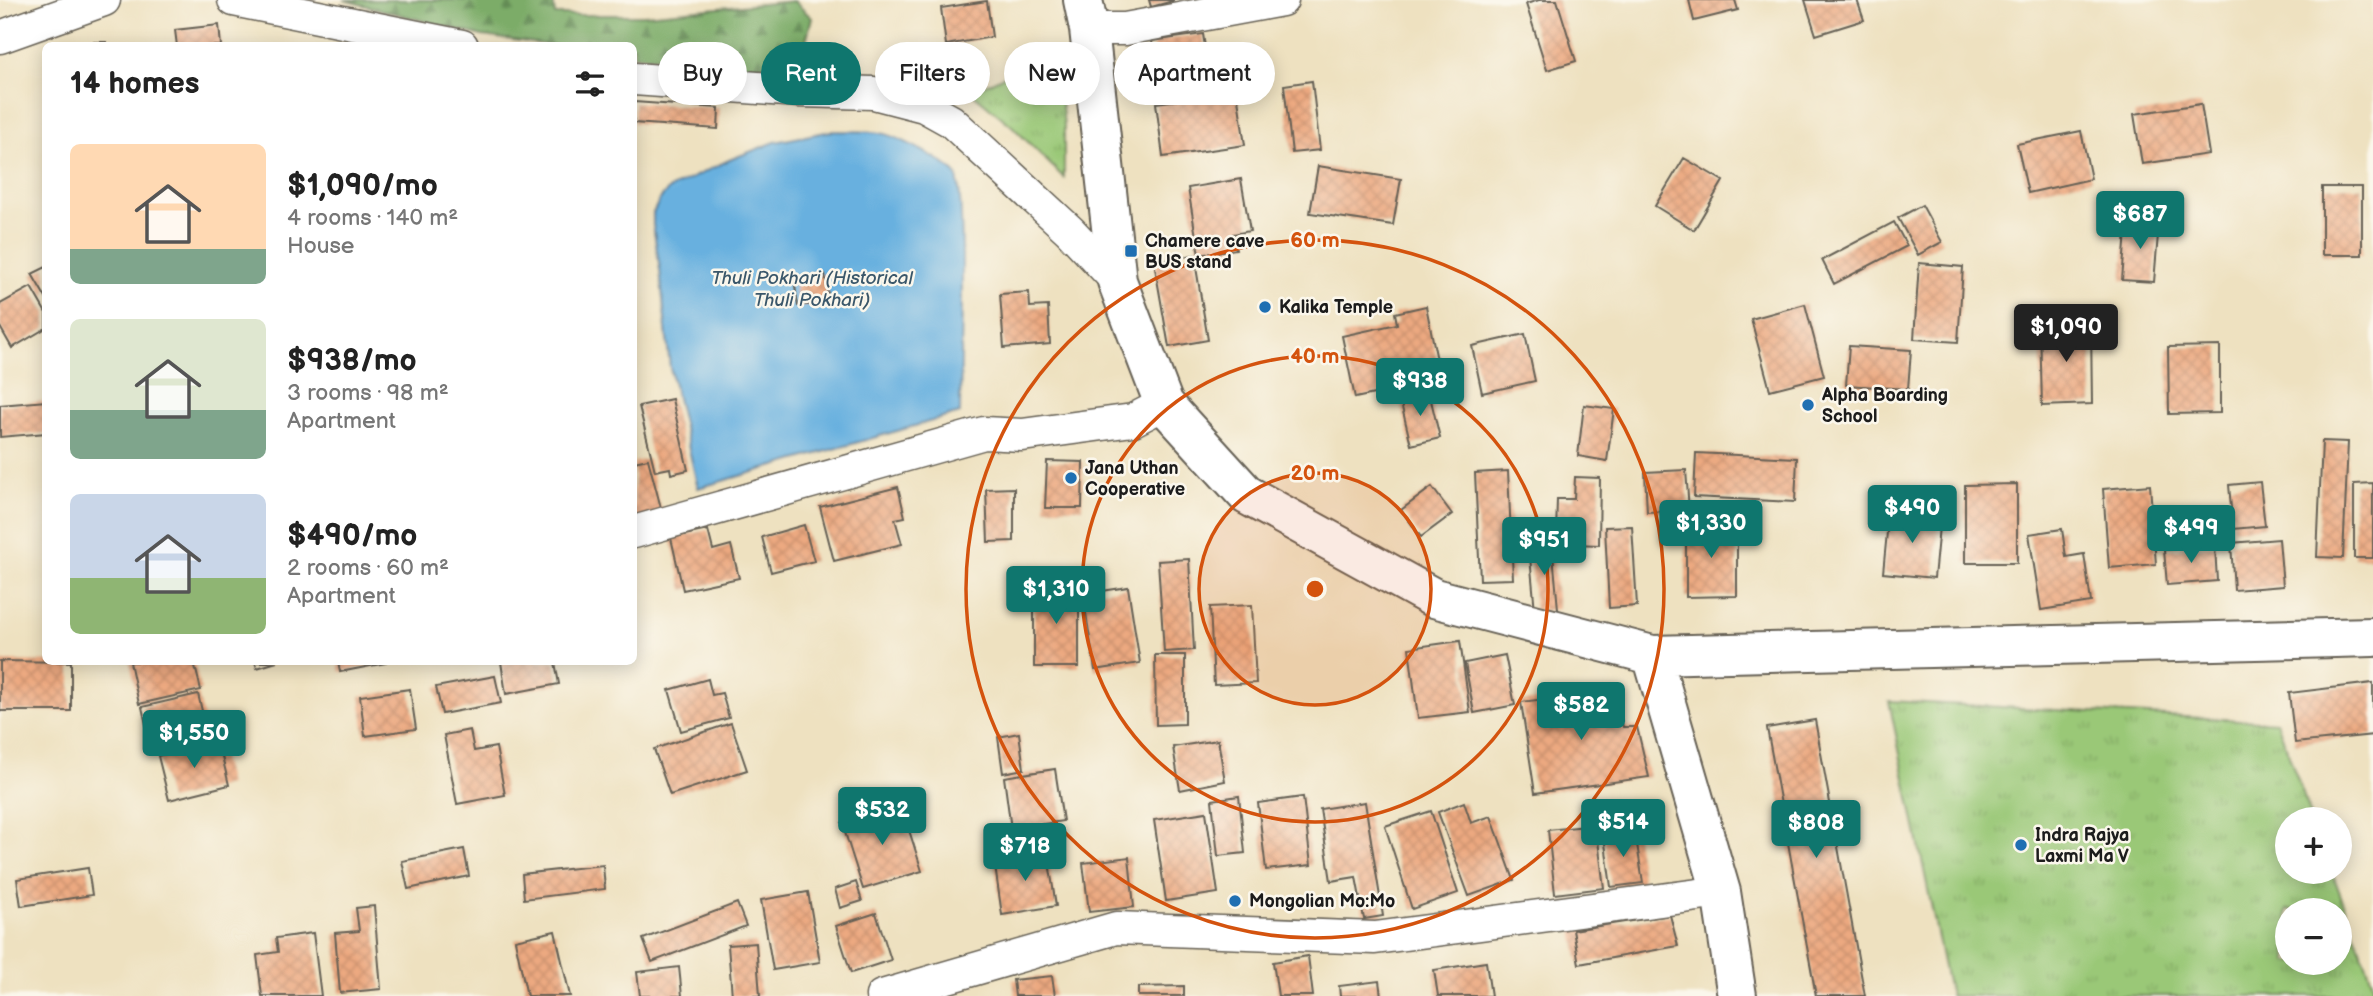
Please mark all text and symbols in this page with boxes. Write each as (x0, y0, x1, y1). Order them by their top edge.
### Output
chip: Buy (658, 42, 747, 105)
chip: Rent (761, 42, 861, 105)
chip: Filters (875, 42, 990, 105)
chip: New (1004, 42, 1100, 105)
chip: Apartment (1114, 42, 1275, 105)
icon: filters (571, 65, 609, 103)
text: 14 homes (70, 66, 199, 102)
text: $1,090/mo (287, 168, 438, 204)
icon: home (126, 172, 210, 256)
pin: $687 (2099, 191, 2181, 251)
text: $687 (2112, 200, 2168, 228)
text: 4 rooms · 140 m² (287, 204, 458, 232)
text: 60 m (1290, 228, 1340, 253)
place label: Chamere cave BUS stand (1145, 231, 1264, 273)
text: House (287, 232, 354, 260)
marker: Chamere cave BUS stand (1123, 243, 1139, 259)
water label: Thuli Pokhari (Historical Thuli Pokhari) (711, 267, 913, 312)
place label: Kalika Temple (1279, 297, 1393, 318)
marker: Kalika Temple (1257, 299, 1273, 315)
pin: $1,090 (2009, 304, 2123, 364)
text: $1,090 (2030, 313, 2102, 341)
text: $938/mo (287, 343, 417, 379)
text: 40 m (1290, 344, 1340, 369)
icon: home (126, 347, 210, 431)
pin: $938 (1379, 358, 1461, 418)
text: $938 (1392, 367, 1448, 395)
text: 3 rooms · 98 m² (287, 379, 449, 407)
place label: Alpha Boarding School (1821, 385, 1948, 427)
marker: Alpha Boarding School (1800, 397, 1816, 413)
text: Apartment (287, 407, 396, 435)
place label: Jana Uthan Cooperative (1085, 458, 1185, 500)
text: 20 m (1291, 461, 1339, 486)
marker: Jana Uthan Cooperative (1063, 470, 1079, 486)
pin: $490 (1871, 486, 1953, 545)
text: $490 (1884, 494, 1940, 522)
pin: $1,330 (1654, 500, 1768, 560)
pin: $499 (2150, 505, 2232, 565)
text: $1,330 (1675, 509, 1747, 537)
text: $499 (2163, 514, 2219, 542)
text: $490/mo (287, 518, 417, 554)
pin: $951 (1503, 518, 1585, 577)
icon: home (126, 522, 210, 606)
text: $951 (1518, 526, 1570, 554)
text: 2 rooms · 60 m² (287, 554, 449, 582)
pin: $1,310 (999, 566, 1113, 626)
text: $1,310 (1022, 575, 1090, 603)
centre of rings (1303, 577, 1327, 601)
text: Apartment (287, 582, 396, 610)
pin: $582 (1540, 682, 1622, 742)
text: $582 (1553, 691, 1609, 719)
pin: $1,550 (137, 710, 251, 770)
text: $1,550 (159, 719, 229, 747)
pin: $532 (841, 788, 923, 847)
text: $532 (854, 796, 910, 824)
pin: $514 (1582, 800, 1664, 859)
pin: $808 (1775, 800, 1857, 860)
map controls (2275, 807, 2352, 975)
button: + (2275, 807, 2352, 884)
text: $514 (1597, 808, 1649, 836)
text: $808 (1787, 809, 1845, 837)
pin: $718 (984, 824, 1066, 883)
place label: Indra Rajya Laxmi Ma V (2035, 825, 2129, 867)
text: $718 (999, 832, 1051, 860)
marker: Indra Rajya Laxmi Ma V (2013, 837, 2029, 853)
place label: Mongolian Mo:Mo (1249, 891, 1395, 912)
marker: Mongolian Mo:Mo (1227, 893, 1243, 909)
button: − (2275, 898, 2352, 975)

